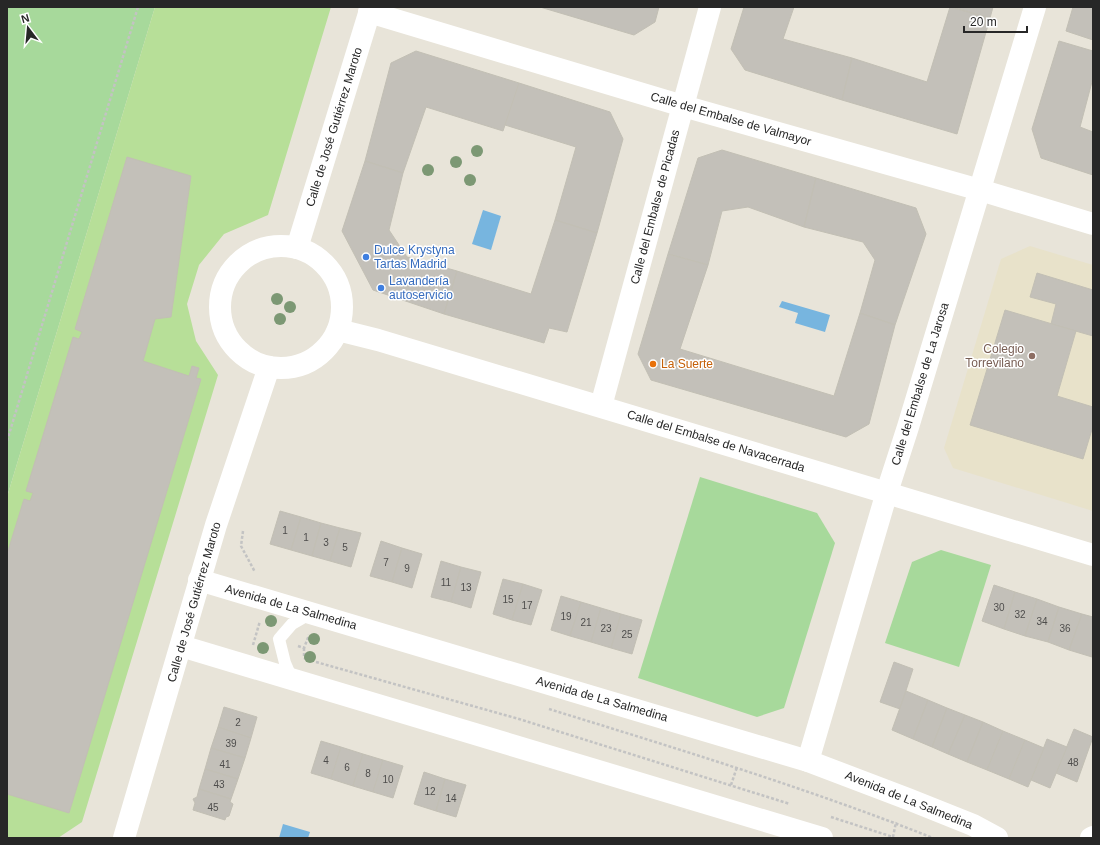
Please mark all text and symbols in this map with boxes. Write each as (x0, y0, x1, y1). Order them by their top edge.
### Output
north arrow (8, 8, 48, 48)
scale bar (964, 8, 1027, 34)
text: N (20, 12, 31, 25)
text: 20 m (970, 15, 997, 29)
street label: Calle de José Gutiérrez Maroto (303, 45, 365, 208)
street label: Calle del Embalse de Valmayor (649, 89, 813, 149)
street label: Calle del Embalse de Picadas (628, 128, 682, 286)
place label: Dulce Krystyna Tartas Madrid (374, 243, 455, 271)
marker: Dulce Krystyna Tartas Madrid (361, 252, 371, 262)
place label: Lavandería autoservicio (389, 274, 453, 302)
marker: Lavandería autoservicio (376, 283, 386, 293)
street label: Calle del Embalse de La Jarosa (889, 301, 952, 467)
place label: Colegio Torrevilano (965, 342, 1024, 370)
marker: Colegio Torrevilano (1027, 351, 1037, 361)
place label: La Suerte (661, 357, 713, 371)
marker: La Suerte (648, 359, 658, 369)
street label: Calle del Embalse de Navacerrada (625, 407, 807, 475)
street label: Calle de José Gutiérrez Maroto (164, 520, 224, 684)
house number: 1 (282, 525, 288, 536)
house number: 1 (303, 532, 309, 543)
house number: 3 (323, 537, 329, 548)
house number: 5 (342, 542, 348, 553)
house number: 7 (383, 557, 389, 568)
house number: 9 (404, 563, 410, 574)
house number: 11 (441, 577, 452, 588)
street label: Avenida de La Salmedina (223, 581, 359, 633)
house number: 13 (460, 582, 472, 593)
house number: 15 (502, 594, 514, 605)
house number: 17 (521, 600, 533, 611)
house number: 30 (993, 602, 1005, 613)
house number: 32 (1014, 609, 1026, 620)
house number: 19 (560, 611, 572, 622)
house number: 34 (1036, 616, 1048, 627)
house number: 21 (580, 617, 592, 628)
house number: 23 (600, 623, 612, 634)
house number: 36 (1059, 623, 1071, 634)
house number: 25 (621, 629, 633, 640)
street label: Avenida de La Salmedina (534, 673, 670, 725)
house number: 2 (235, 717, 241, 728)
house number: 39 (225, 738, 237, 749)
house number: 4 (323, 755, 329, 766)
house number: 48 (1067, 757, 1079, 768)
house number: 41 (219, 759, 231, 770)
house number: 6 (344, 762, 350, 773)
house number: 8 (365, 768, 371, 779)
street label: Avenida de La Salmedina (843, 768, 975, 832)
house number: 10 (382, 774, 394, 785)
house number: 43 (213, 779, 225, 790)
house number: 12 (424, 786, 436, 797)
house number: 14 (445, 793, 457, 804)
house number: 45 (207, 802, 219, 813)

